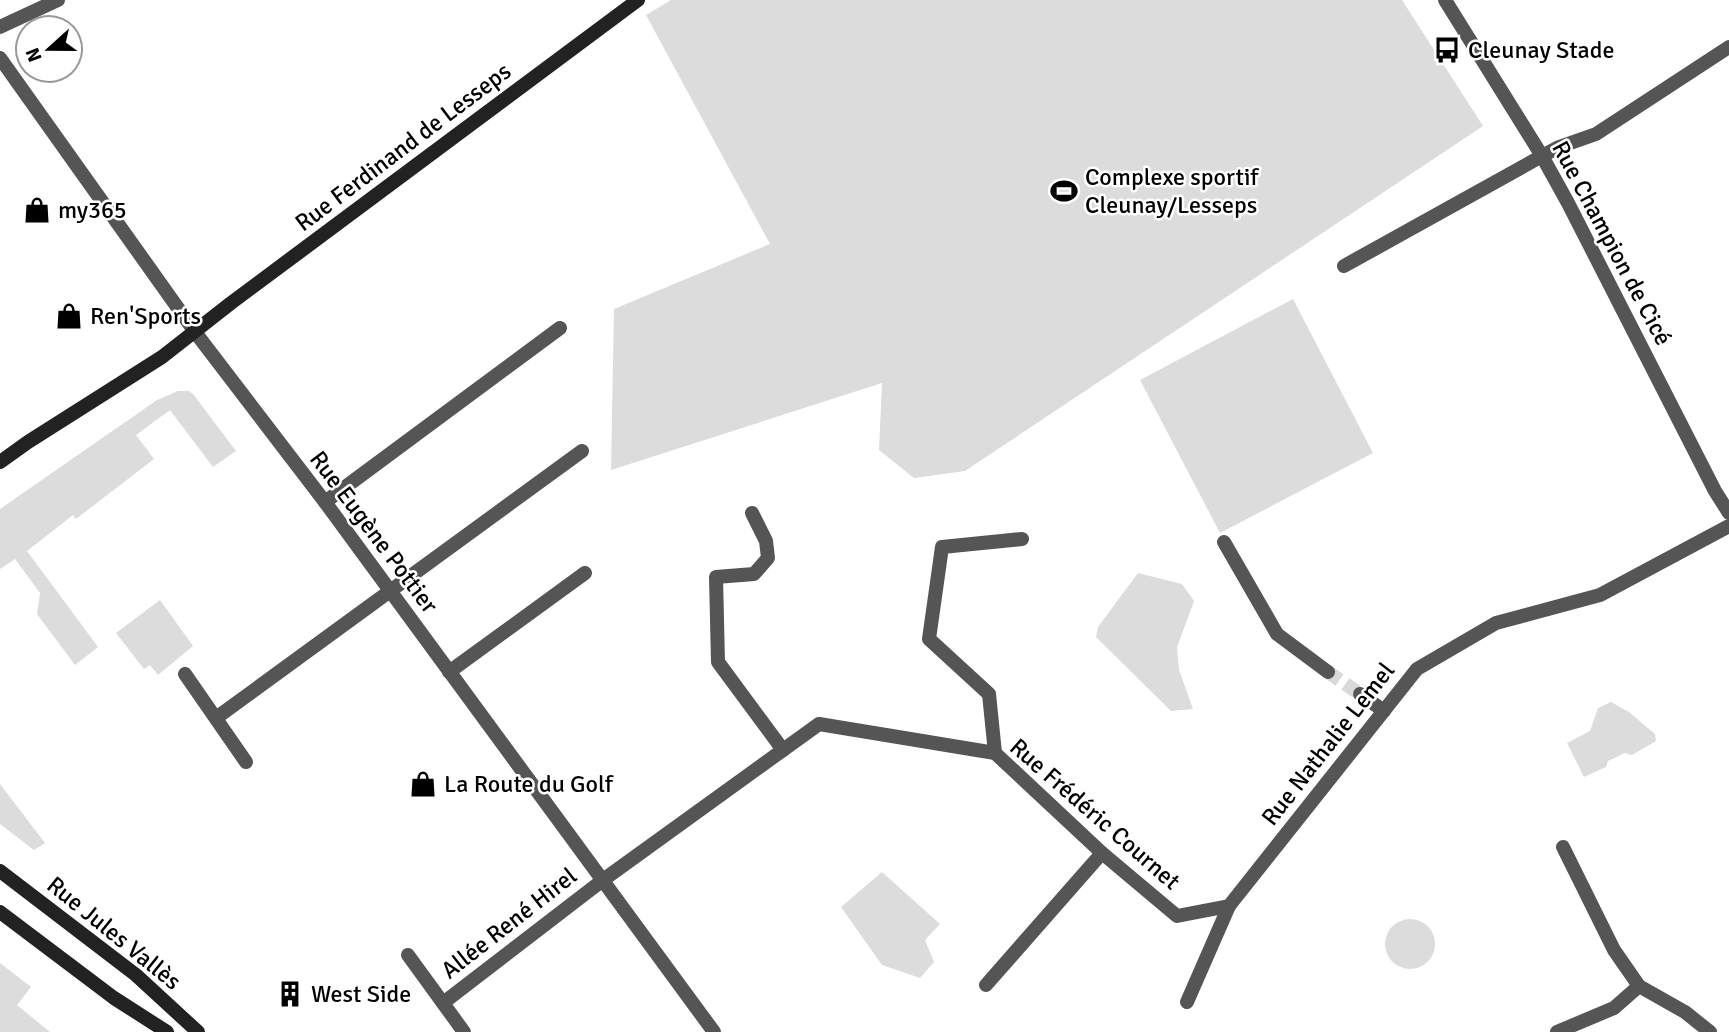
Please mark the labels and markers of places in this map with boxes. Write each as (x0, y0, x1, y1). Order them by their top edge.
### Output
bus stop icon: Cleunay Stade (1432, 35, 1462, 65)
place label: Cleunay Stade (1468, 35, 1614, 65)
place label: Complexe sportif Cleunay/Lesseps (1085, 162, 1259, 220)
sports icon: Complexe sportif Cleunay/Lesseps (1049, 176, 1079, 206)
shop icon: my365 (22, 195, 52, 225)
place label: my365 (58, 195, 127, 225)
shop icon: Ren'Sports (54, 301, 84, 331)
place label: Ren'Sports (90, 301, 201, 331)
shop icon: La Route du Golf (408, 769, 438, 799)
place label: La Route du Golf (444, 769, 614, 799)
building icon: West Side (275, 979, 305, 1009)
place label: West Side (311, 979, 411, 1009)

